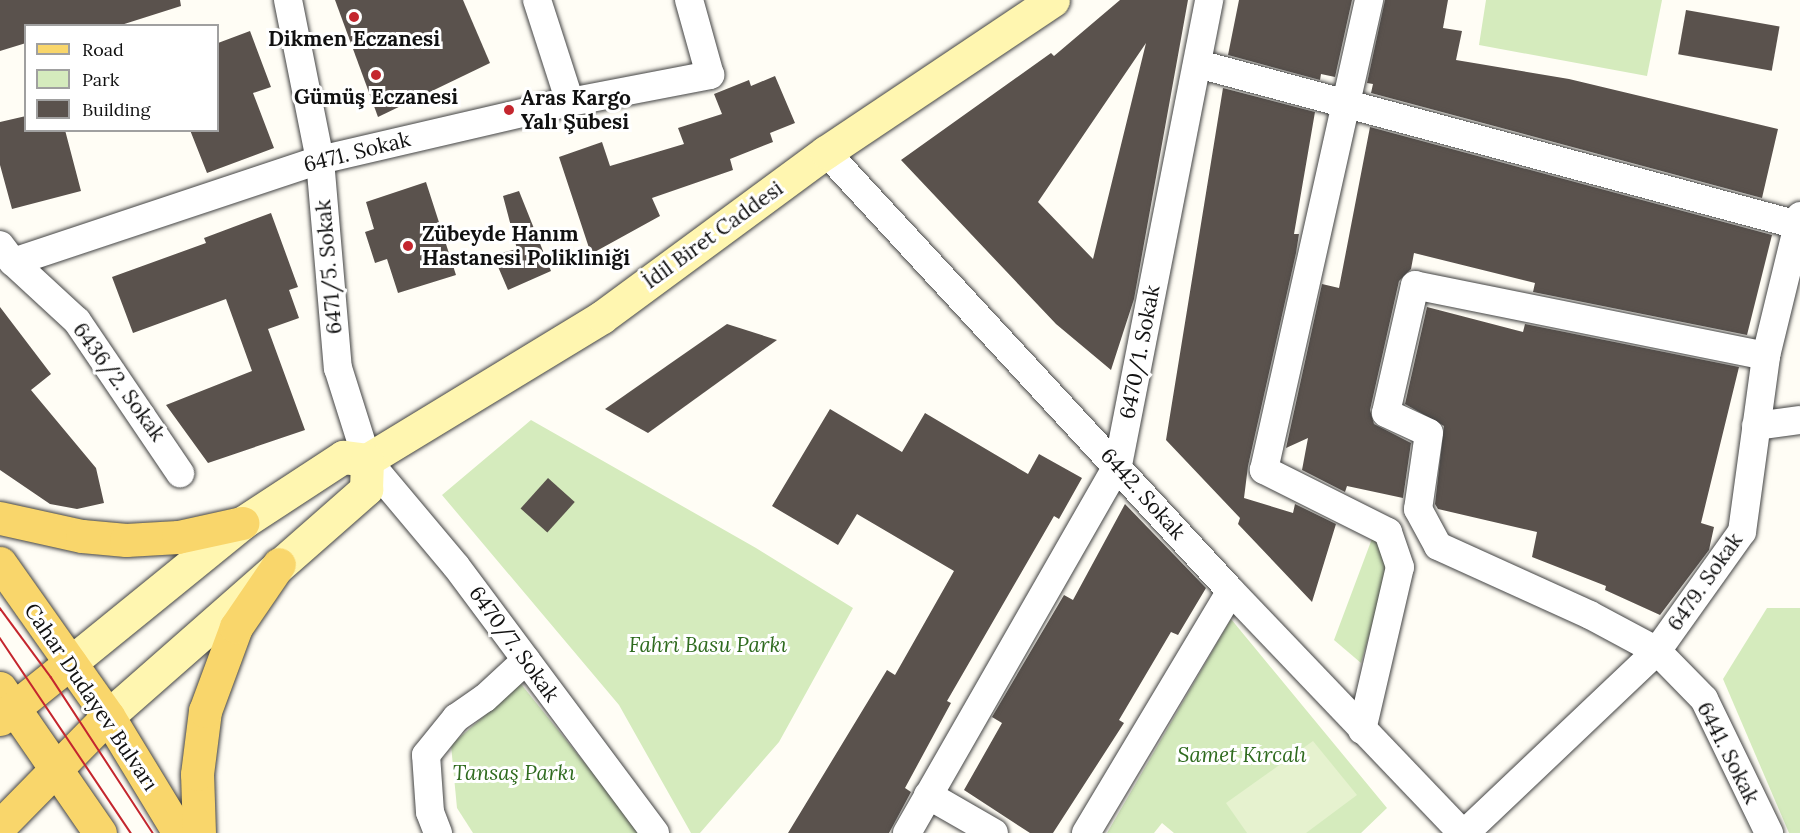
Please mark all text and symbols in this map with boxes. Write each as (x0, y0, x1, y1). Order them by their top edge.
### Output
marker: Dikmen Eczanesi (347, 10, 361, 24)
legend (24, 24, 219, 132)
place label: Dikmen Eczanesi (268, 26, 440, 52)
text: Road (82, 38, 124, 61)
text: Park (82, 68, 119, 91)
marker: Gümüş Eczanesi (369, 68, 383, 82)
place label: Gümüş Eczanesi (294, 84, 458, 110)
place label: Aras Kargo Yalı Şubesi (521, 85, 631, 135)
text: Building (82, 98, 150, 121)
marker: Aras Kargo Yalı Şubesi (502, 103, 516, 117)
street label: 6471. Sokak (301, 127, 413, 177)
street label: İdil Biret Caddesi (638, 176, 788, 294)
street label: 6471/5. Sokak (311, 199, 347, 335)
place label: Zübeyde Hanım Hastanesi Polikliniği (422, 221, 630, 271)
marker: Zübeyde Hanım Hastanesi Polikliniği (399, 237, 417, 255)
street label: 6470/1. Sokak (1115, 283, 1165, 421)
street label: 6436/2. Sokak (67, 318, 171, 446)
street label: 6442. Sokak (1095, 443, 1191, 545)
street label: 6479. Sokak (1662, 528, 1748, 636)
street label: 6470/7. Sokak (464, 581, 564, 707)
street label: Cahar Dudayev Bulvarı (19, 599, 163, 795)
park label: Fahri Basu Parkı (629, 632, 787, 658)
street label: 6441. Sokak (1692, 698, 1764, 808)
park label: Samet Kırcalı (1178, 742, 1306, 768)
park label: Tansaş Parkı (453, 760, 575, 786)

